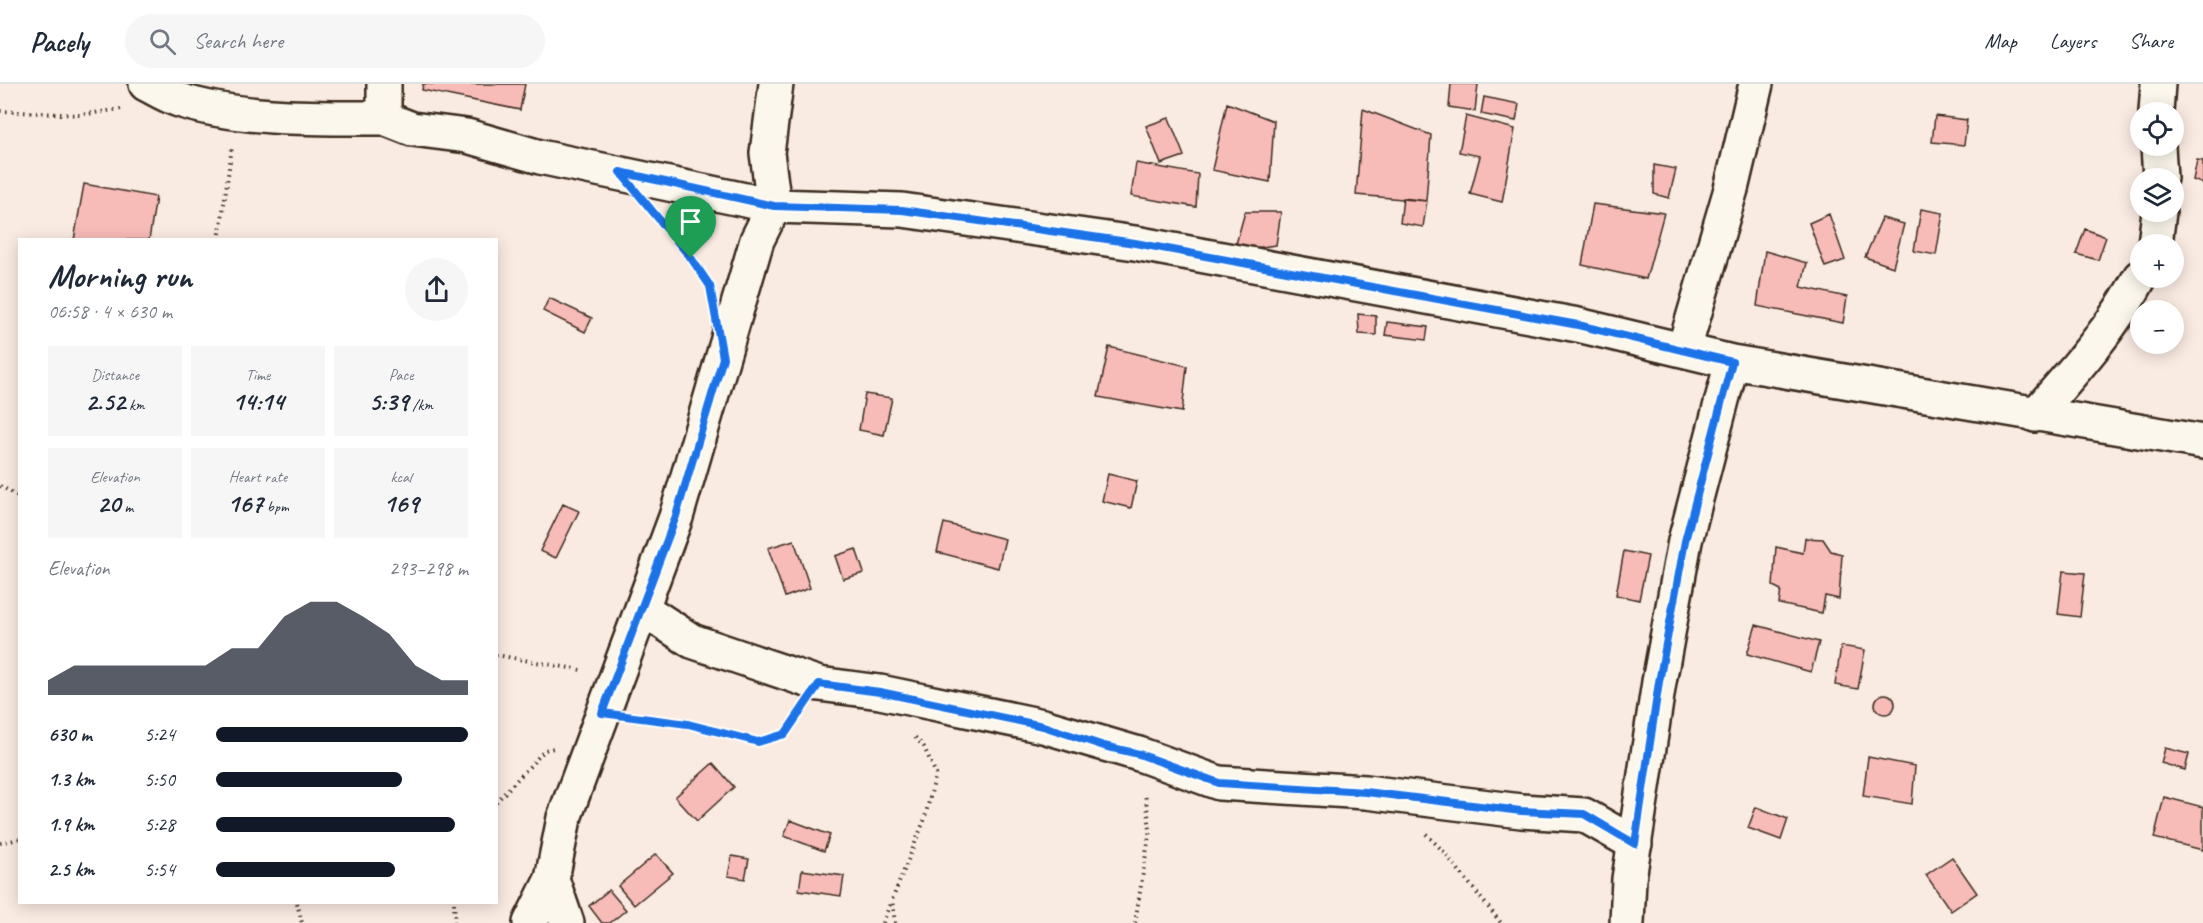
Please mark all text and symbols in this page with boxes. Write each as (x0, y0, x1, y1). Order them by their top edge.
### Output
search box (125, 14, 545, 68)
text: Pacely (30, 24, 89, 59)
icon: search (146, 25, 179, 58)
text: Search here (194, 27, 283, 55)
text: Map (1984, 28, 2017, 54)
text: Layers (2050, 28, 2096, 54)
text: Share (2129, 28, 2173, 54)
map controls (2130, 102, 2184, 354)
button: locate (2130, 102, 2184, 156)
button: layers (2130, 168, 2184, 222)
pin (665, 196, 716, 258)
icon: arrive (674, 205, 707, 238)
button: + (2130, 234, 2184, 288)
text: Morning run (48, 255, 192, 297)
button: share (405, 258, 468, 321)
text: 06:58 · 4 × 630 m (48, 299, 172, 324)
button: − (2130, 300, 2184, 354)
text: Distance (91, 365, 139, 385)
text: Time (246, 365, 270, 385)
text: Pace (389, 365, 413, 385)
text: 2.52 (85, 385, 125, 418)
text: 14:14 (232, 385, 284, 418)
text: 5:39 (369, 385, 408, 418)
text: km (125, 395, 145, 415)
text: /km (408, 395, 433, 415)
text: Elevation (90, 467, 140, 487)
text: Heart rate (229, 467, 287, 487)
text: kcal (390, 467, 412, 487)
text: 20 (97, 487, 120, 520)
text: 167 (227, 487, 263, 520)
text: 169 (383, 487, 419, 520)
text: m (120, 497, 133, 517)
text: bpm (263, 497, 289, 517)
text: Elevation (48, 556, 110, 581)
text: 293–298 m (389, 556, 468, 581)
text: 630 m (48, 722, 92, 747)
text: 5:24 (144, 722, 175, 747)
text: 1.3 km (48, 767, 95, 792)
text: 5:50 (144, 767, 175, 792)
text: 1.9 km (48, 812, 94, 837)
text: 5:28 (144, 812, 175, 837)
text: 2.5 km (48, 857, 94, 882)
text: 5:54 (144, 857, 175, 882)

